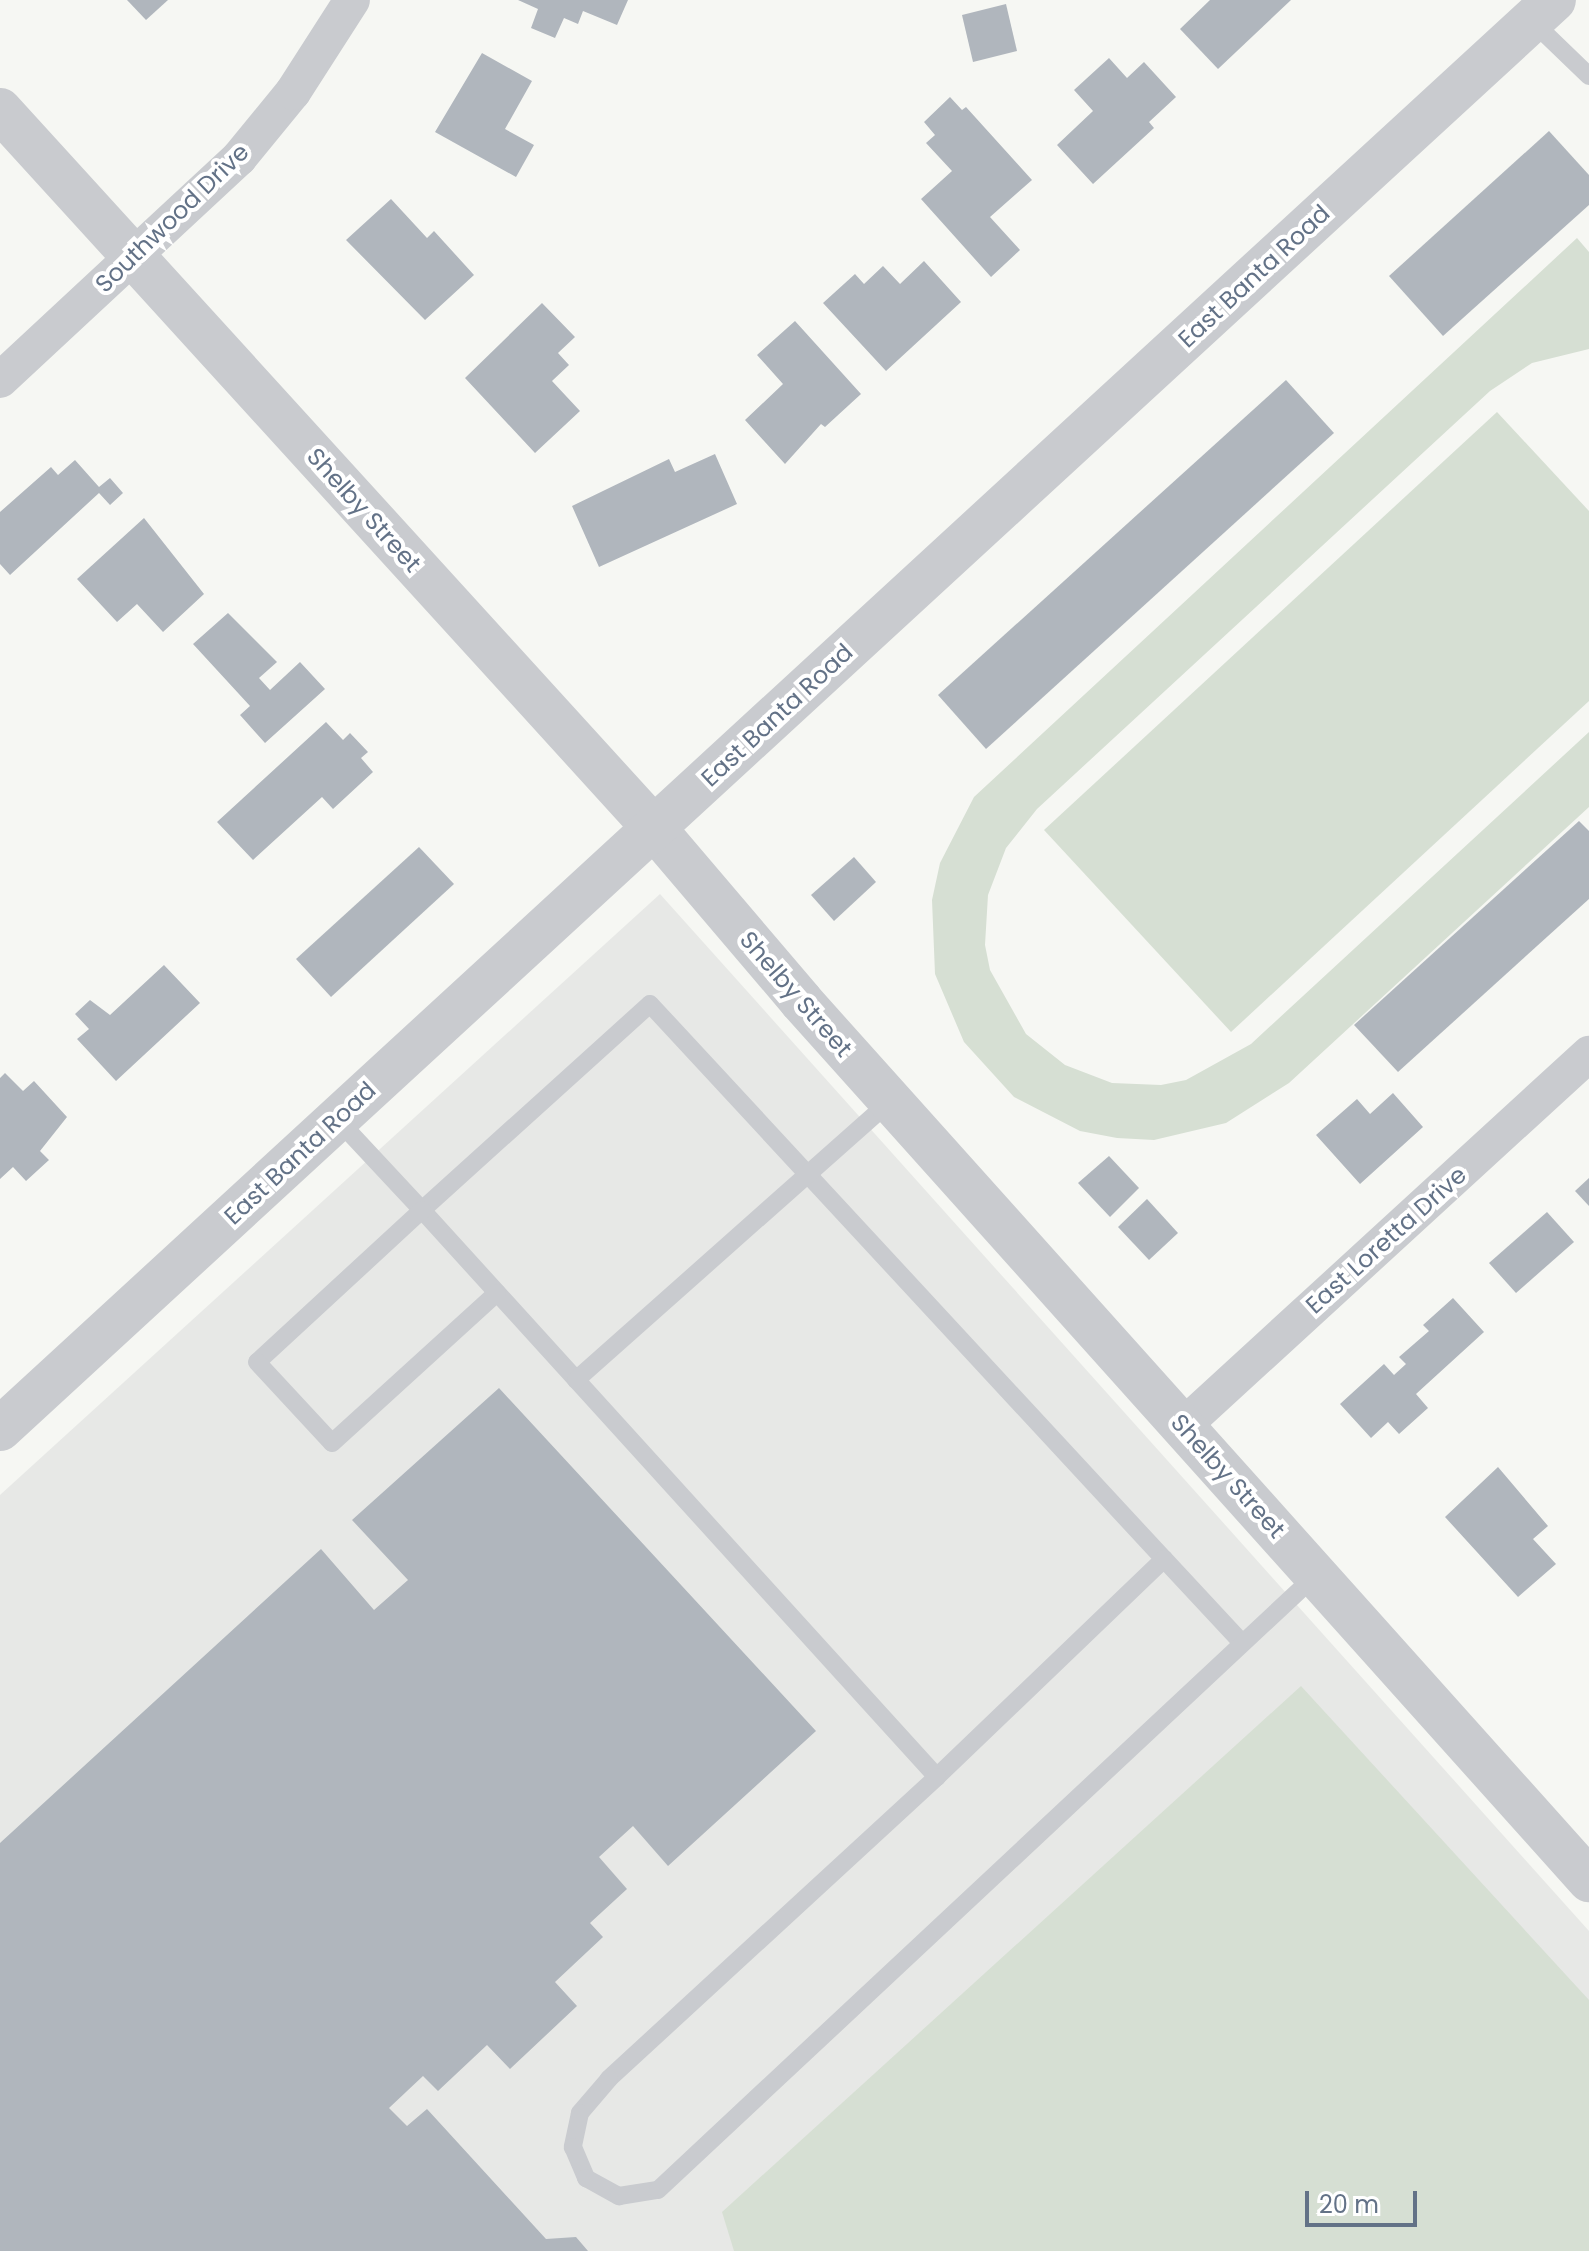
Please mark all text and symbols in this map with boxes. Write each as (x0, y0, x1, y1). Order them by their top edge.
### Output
street label: Southwood Drive (89, 137, 255, 299)
street label: East Banta Road (1172, 199, 1336, 353)
street label: Shelby Street (301, 442, 427, 578)
street label: East Banta Road (695, 638, 859, 792)
street label: Shelby Street (734, 925, 858, 1063)
street label: East Banta Road (218, 1076, 382, 1230)
street label: East Loretta Drive (1300, 1160, 1472, 1320)
street label: Shelby Street (1165, 1408, 1291, 1544)
scale bar (1309, 2175, 1421, 2225)
text: 20 m (1319, 2188, 1379, 2221)

